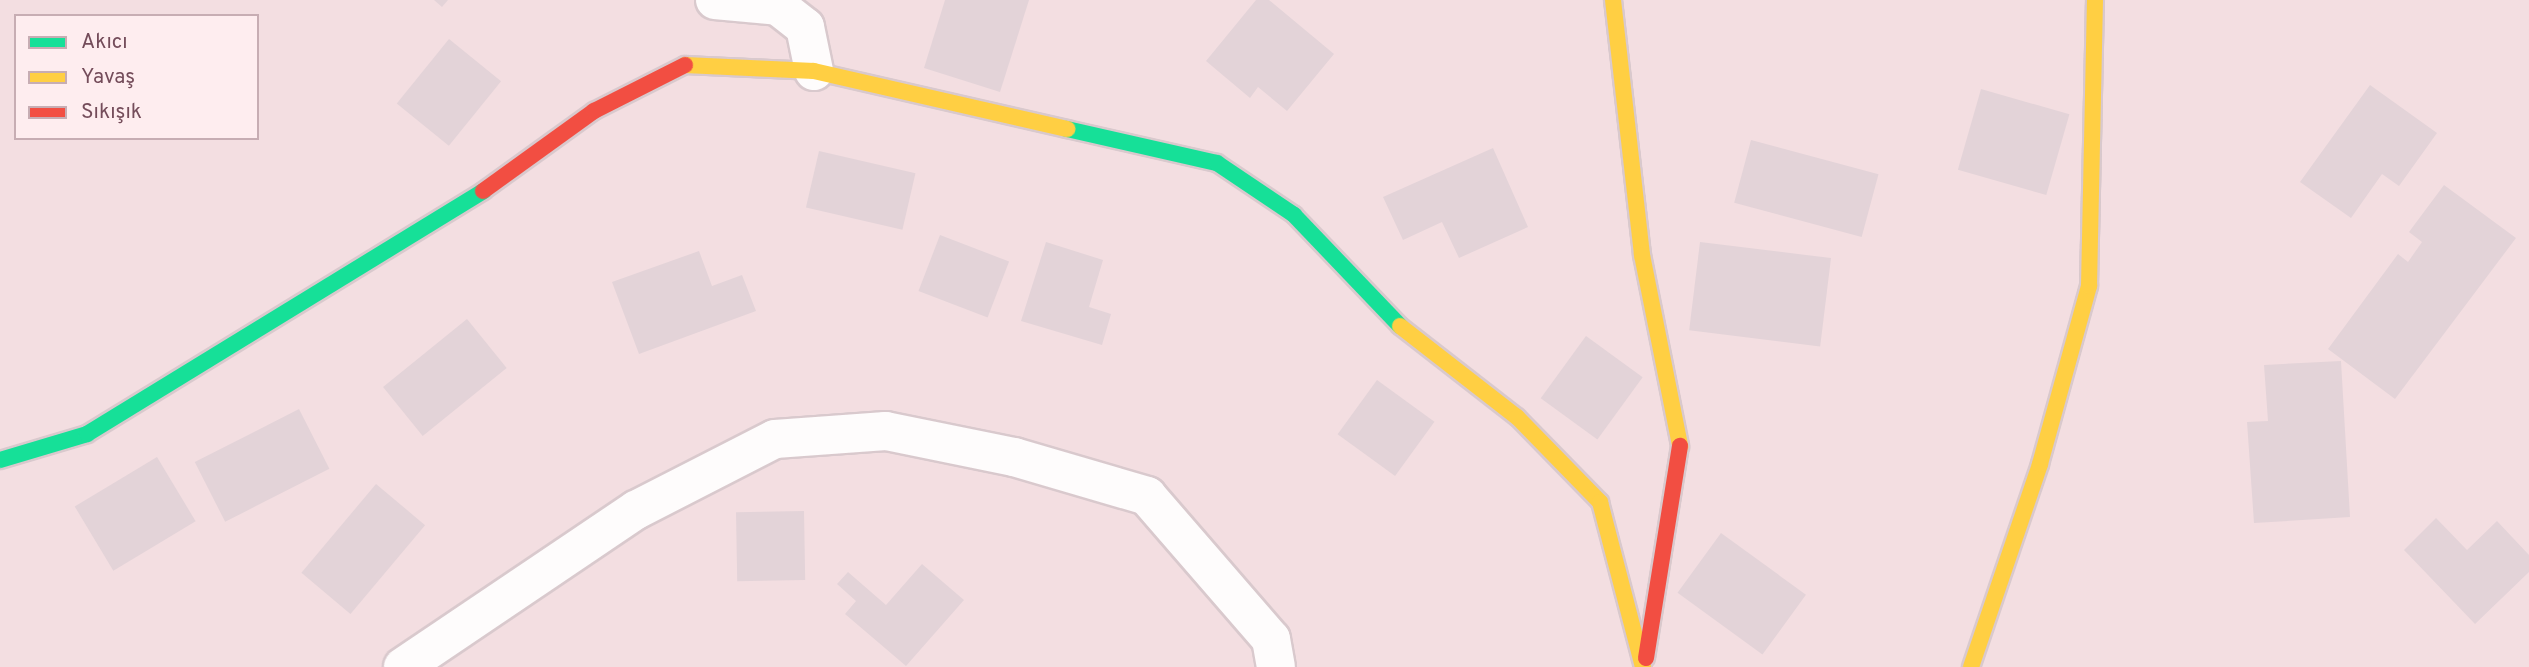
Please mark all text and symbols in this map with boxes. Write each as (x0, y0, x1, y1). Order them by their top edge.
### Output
legend (14, 14, 259, 140)
text: Akıcı (81, 29, 128, 56)
text: Yavaş (81, 64, 135, 91)
text: Sıkışık (81, 99, 142, 126)

